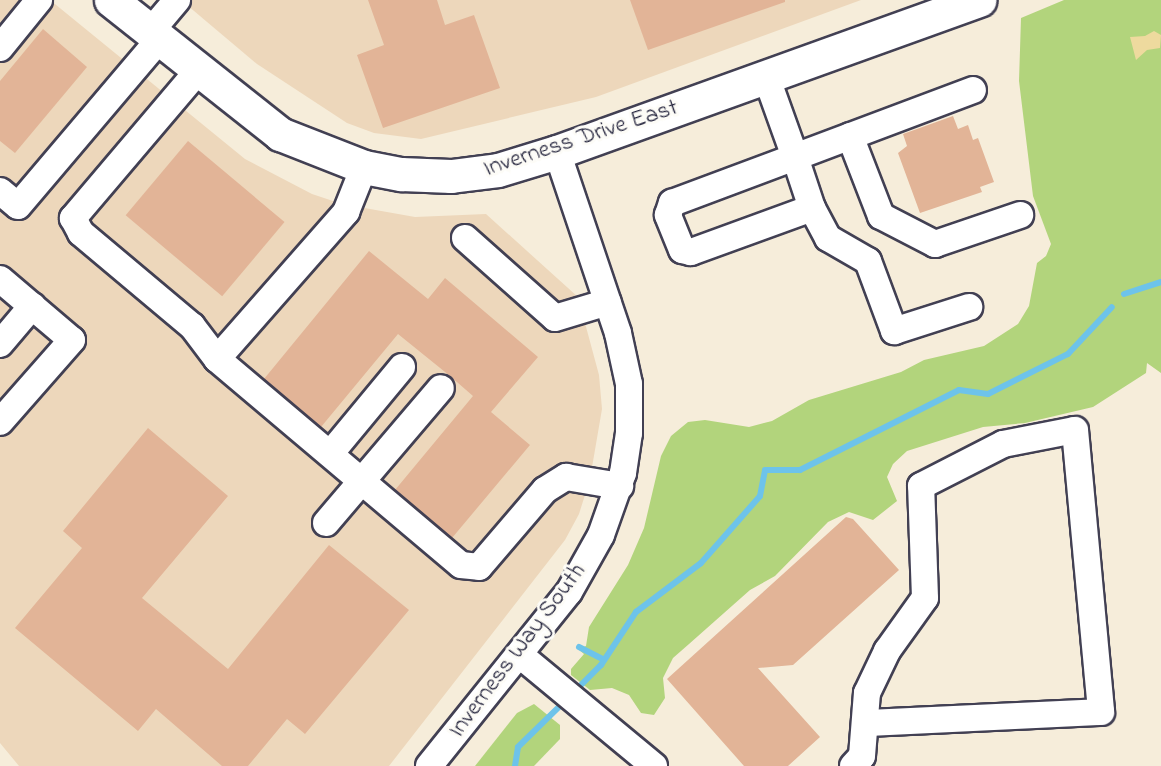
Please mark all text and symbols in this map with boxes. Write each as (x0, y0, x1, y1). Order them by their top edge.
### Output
street label: Inverness Drive East (480, 94, 682, 184)
street label: Inverness Way South (443, 558, 593, 744)

